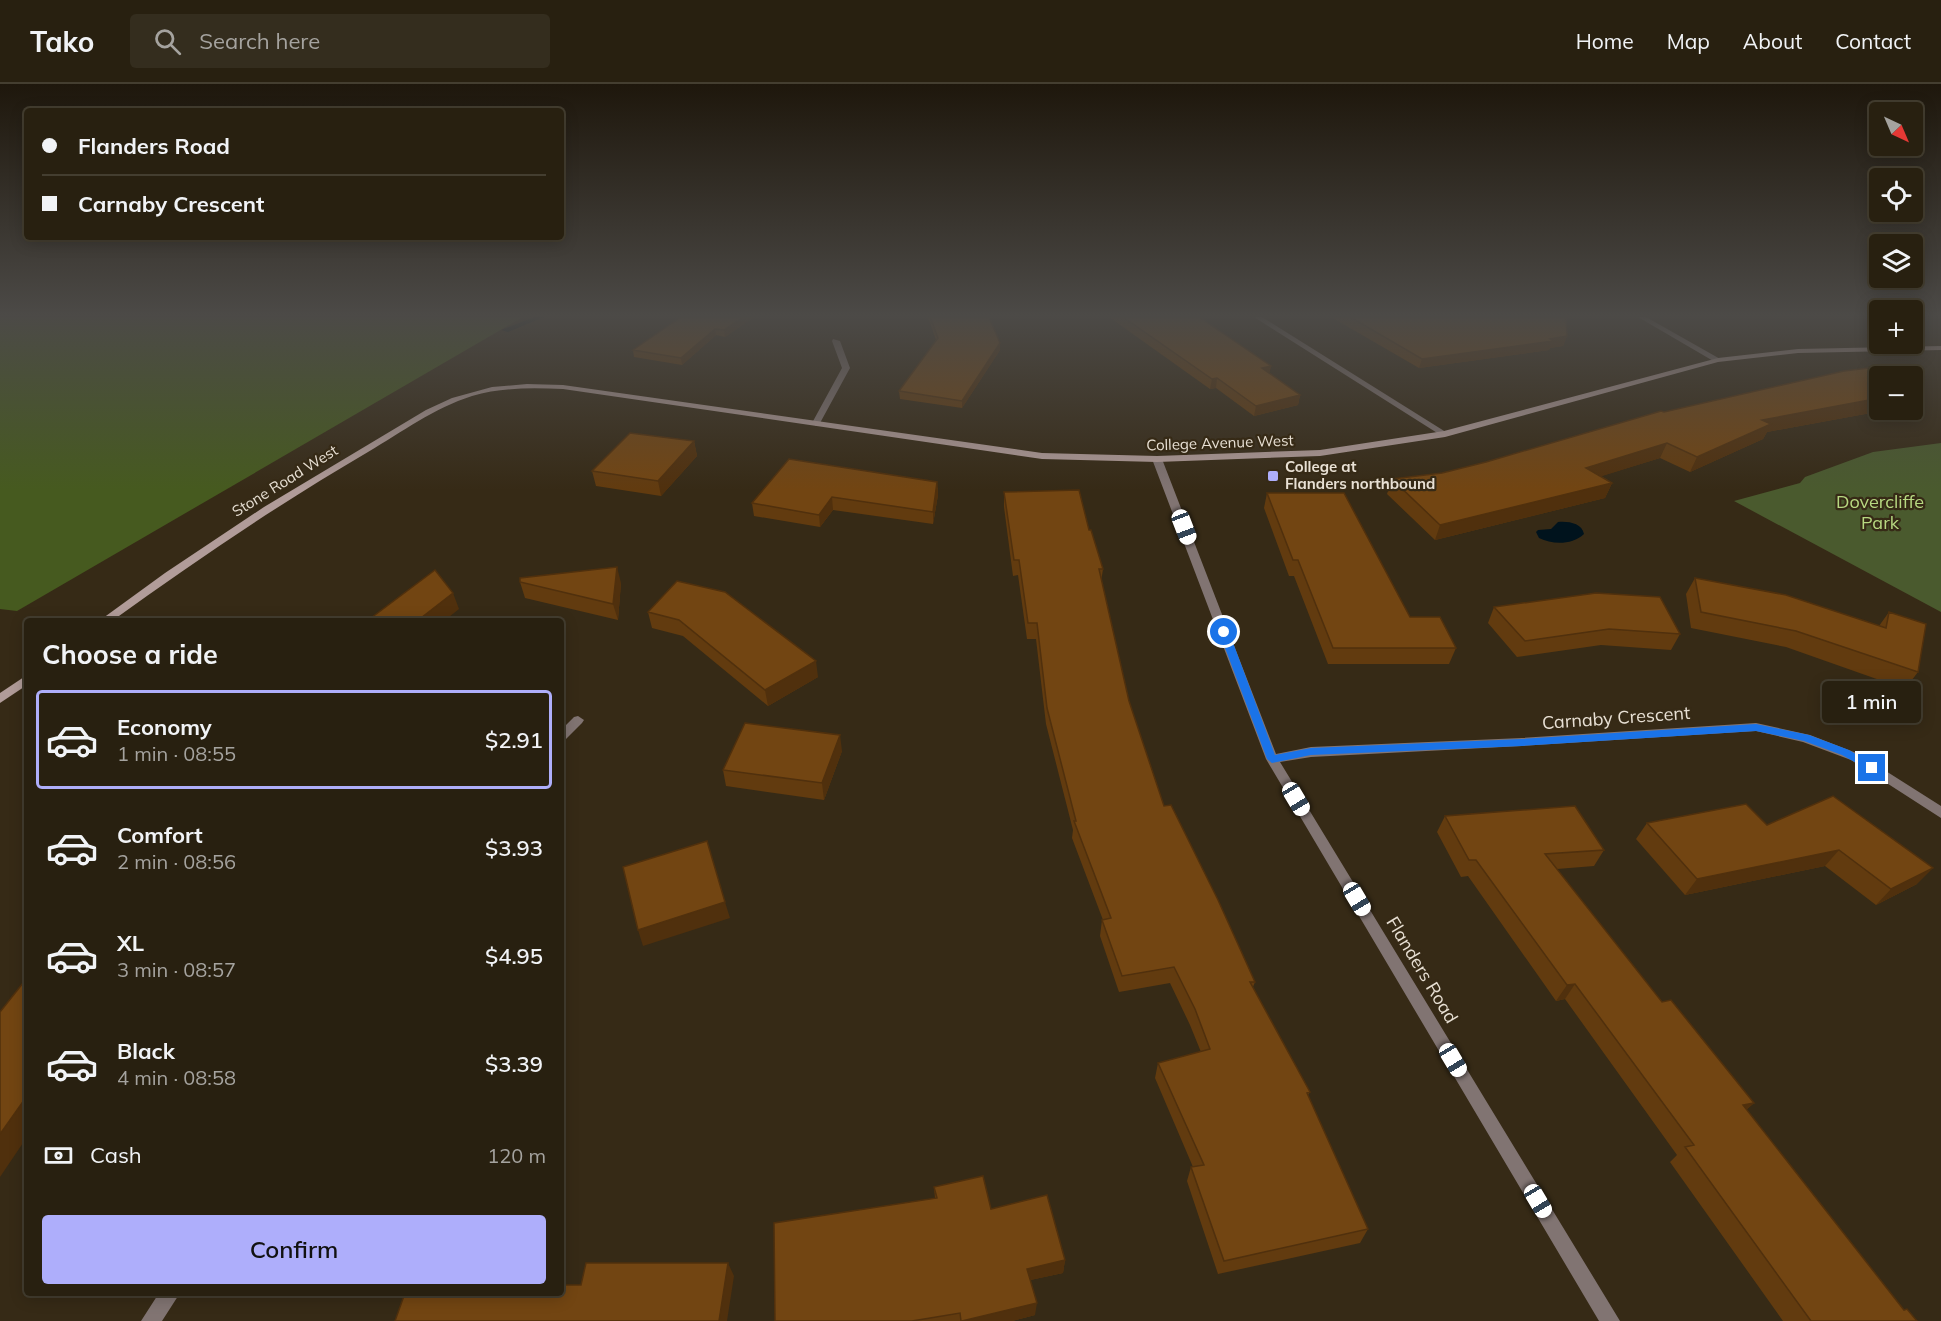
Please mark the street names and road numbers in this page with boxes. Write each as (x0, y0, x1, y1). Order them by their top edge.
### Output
street label: College Avenue West (1146, 430, 1294, 455)
street label: Stone Road West (228, 440, 341, 521)
street label: Carnaby Crescent (1541, 701, 1691, 734)
street label: Flanders Road (1382, 912, 1463, 1027)

